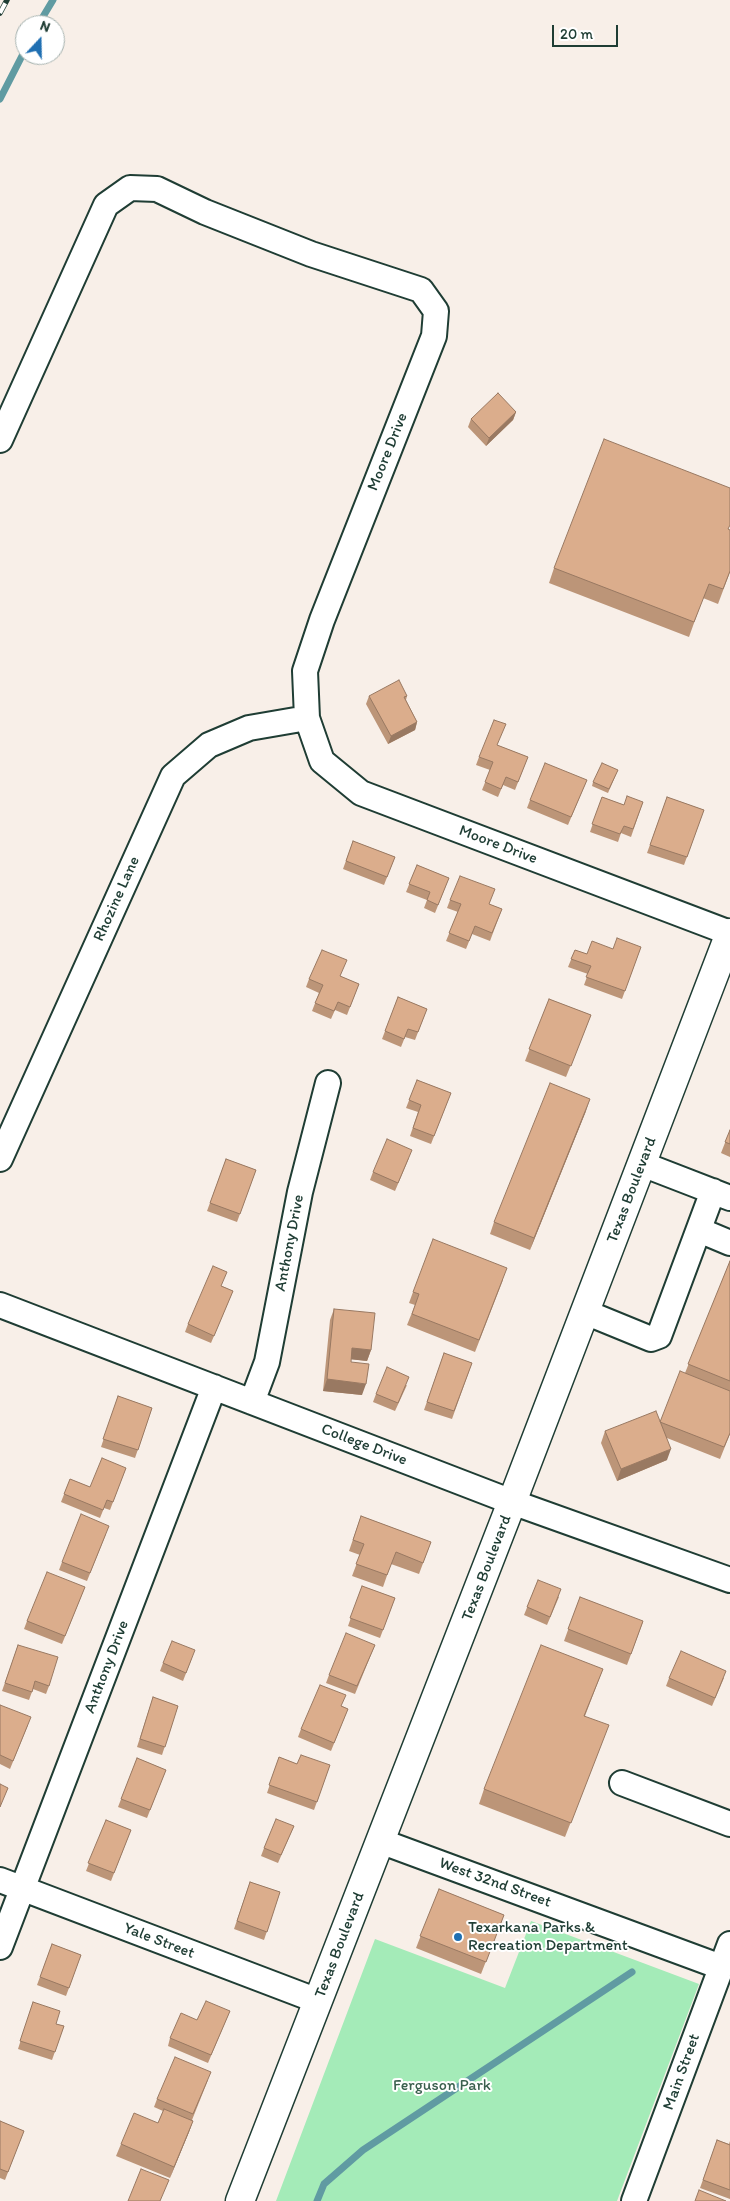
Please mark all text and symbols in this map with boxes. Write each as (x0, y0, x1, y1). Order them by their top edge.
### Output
north arrow (15, 15, 65, 65)
scale bar (555, 15, 621, 47)
text: N (38, 17, 53, 36)
text: 20 m (560, 25, 593, 43)
street label: Moore Drive (364, 410, 412, 494)
street label: Moore Drive (456, 821, 540, 869)
street label: Rhozine Lane (90, 853, 144, 945)
street label: Texas Boulevard (603, 1134, 661, 1246)
street label: Anthony Drive (271, 1193, 309, 1293)
street label: College Drive (318, 1420, 410, 1470)
street label: Texas Boulevard (458, 1512, 516, 1624)
street label: Anthony Drive (80, 1618, 134, 1716)
street label: West 32nd Street (436, 1854, 554, 1912)
street label: Texas Boulevard (311, 1889, 369, 2001)
place label: Texarkana Parks & Recreation Department (468, 1918, 628, 1956)
street label: Yale Street (121, 1919, 197, 1963)
marker: Texarkana Parks & Recreation Department (452, 1931, 464, 1943)
street label: Main Street (659, 2031, 705, 2113)
park label: Ferguson Park (393, 2076, 491, 2096)

